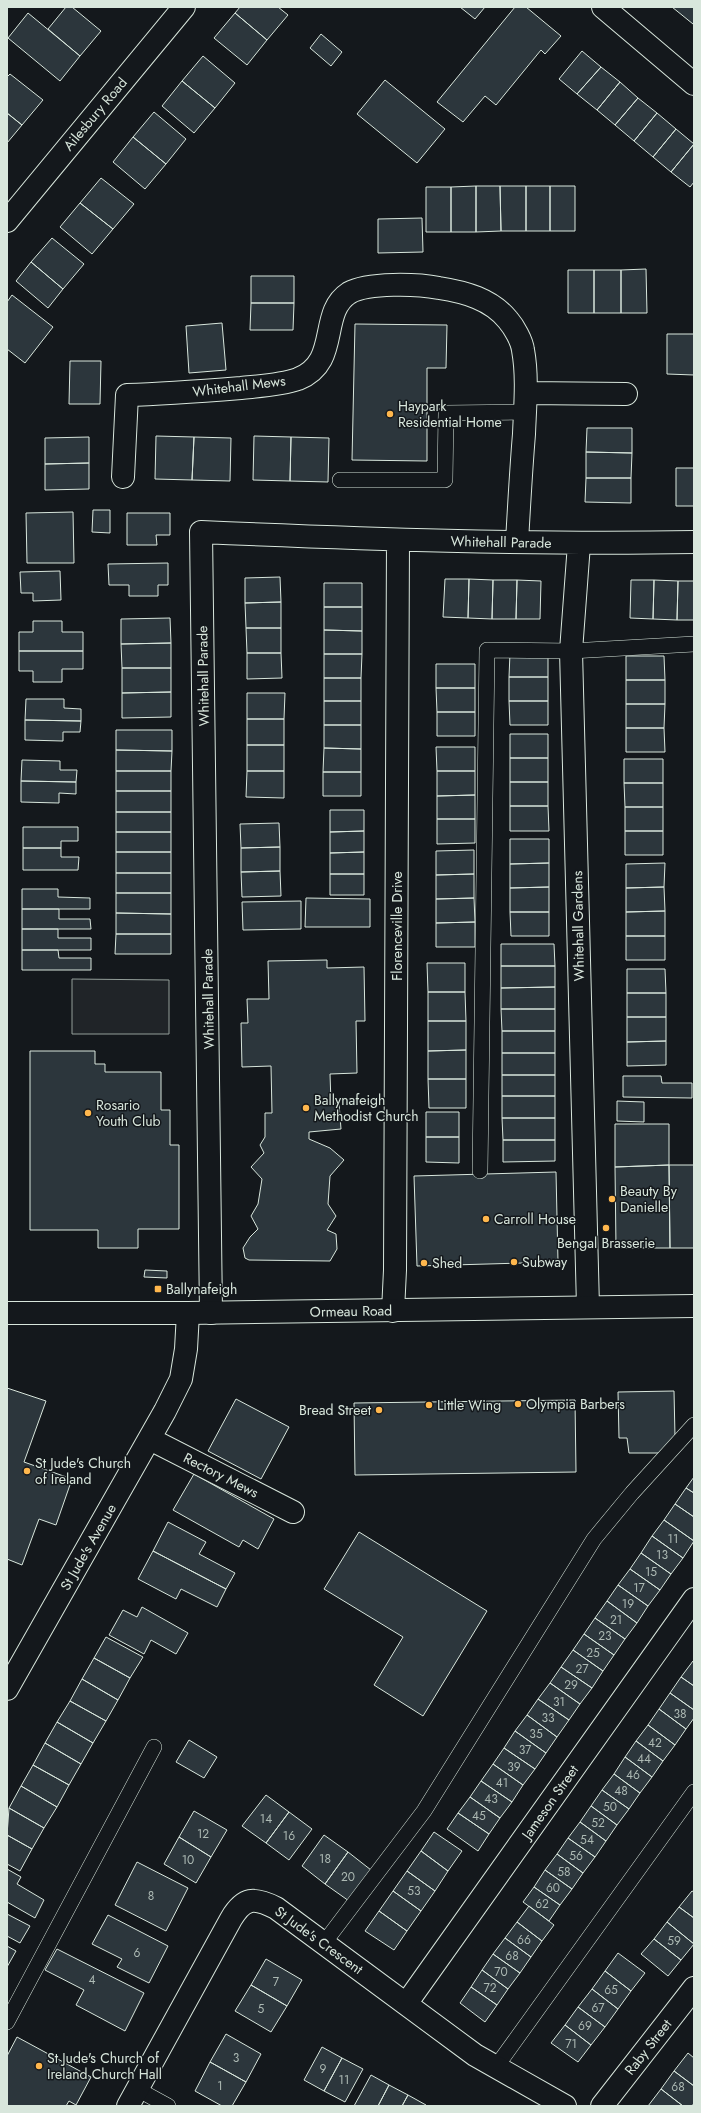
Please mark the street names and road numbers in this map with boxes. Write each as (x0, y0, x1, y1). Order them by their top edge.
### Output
street label: Ailesbury Road (58, 73, 132, 155)
street label: Whitehall Mews (191, 370, 287, 402)
street label: Whitehall Parade (450, 531, 552, 553)
street label: Whitehall Parade (192, 625, 214, 727)
street label: Whitehall Gardens (567, 870, 589, 982)
street label: Florenceville Drive (387, 871, 407, 981)
street label: Whitehall Parade (197, 948, 219, 1050)
street label: Ormeau Road (310, 1300, 392, 1322)
street label: Rectory Mews (180, 1448, 262, 1503)
street label: St Jude's Avenue (55, 1500, 121, 1594)
street label: Jameson Street (516, 1760, 583, 1845)
street label: St Jude's Crescent (271, 1901, 368, 1979)
street label: Raby Street (620, 2014, 677, 2079)

